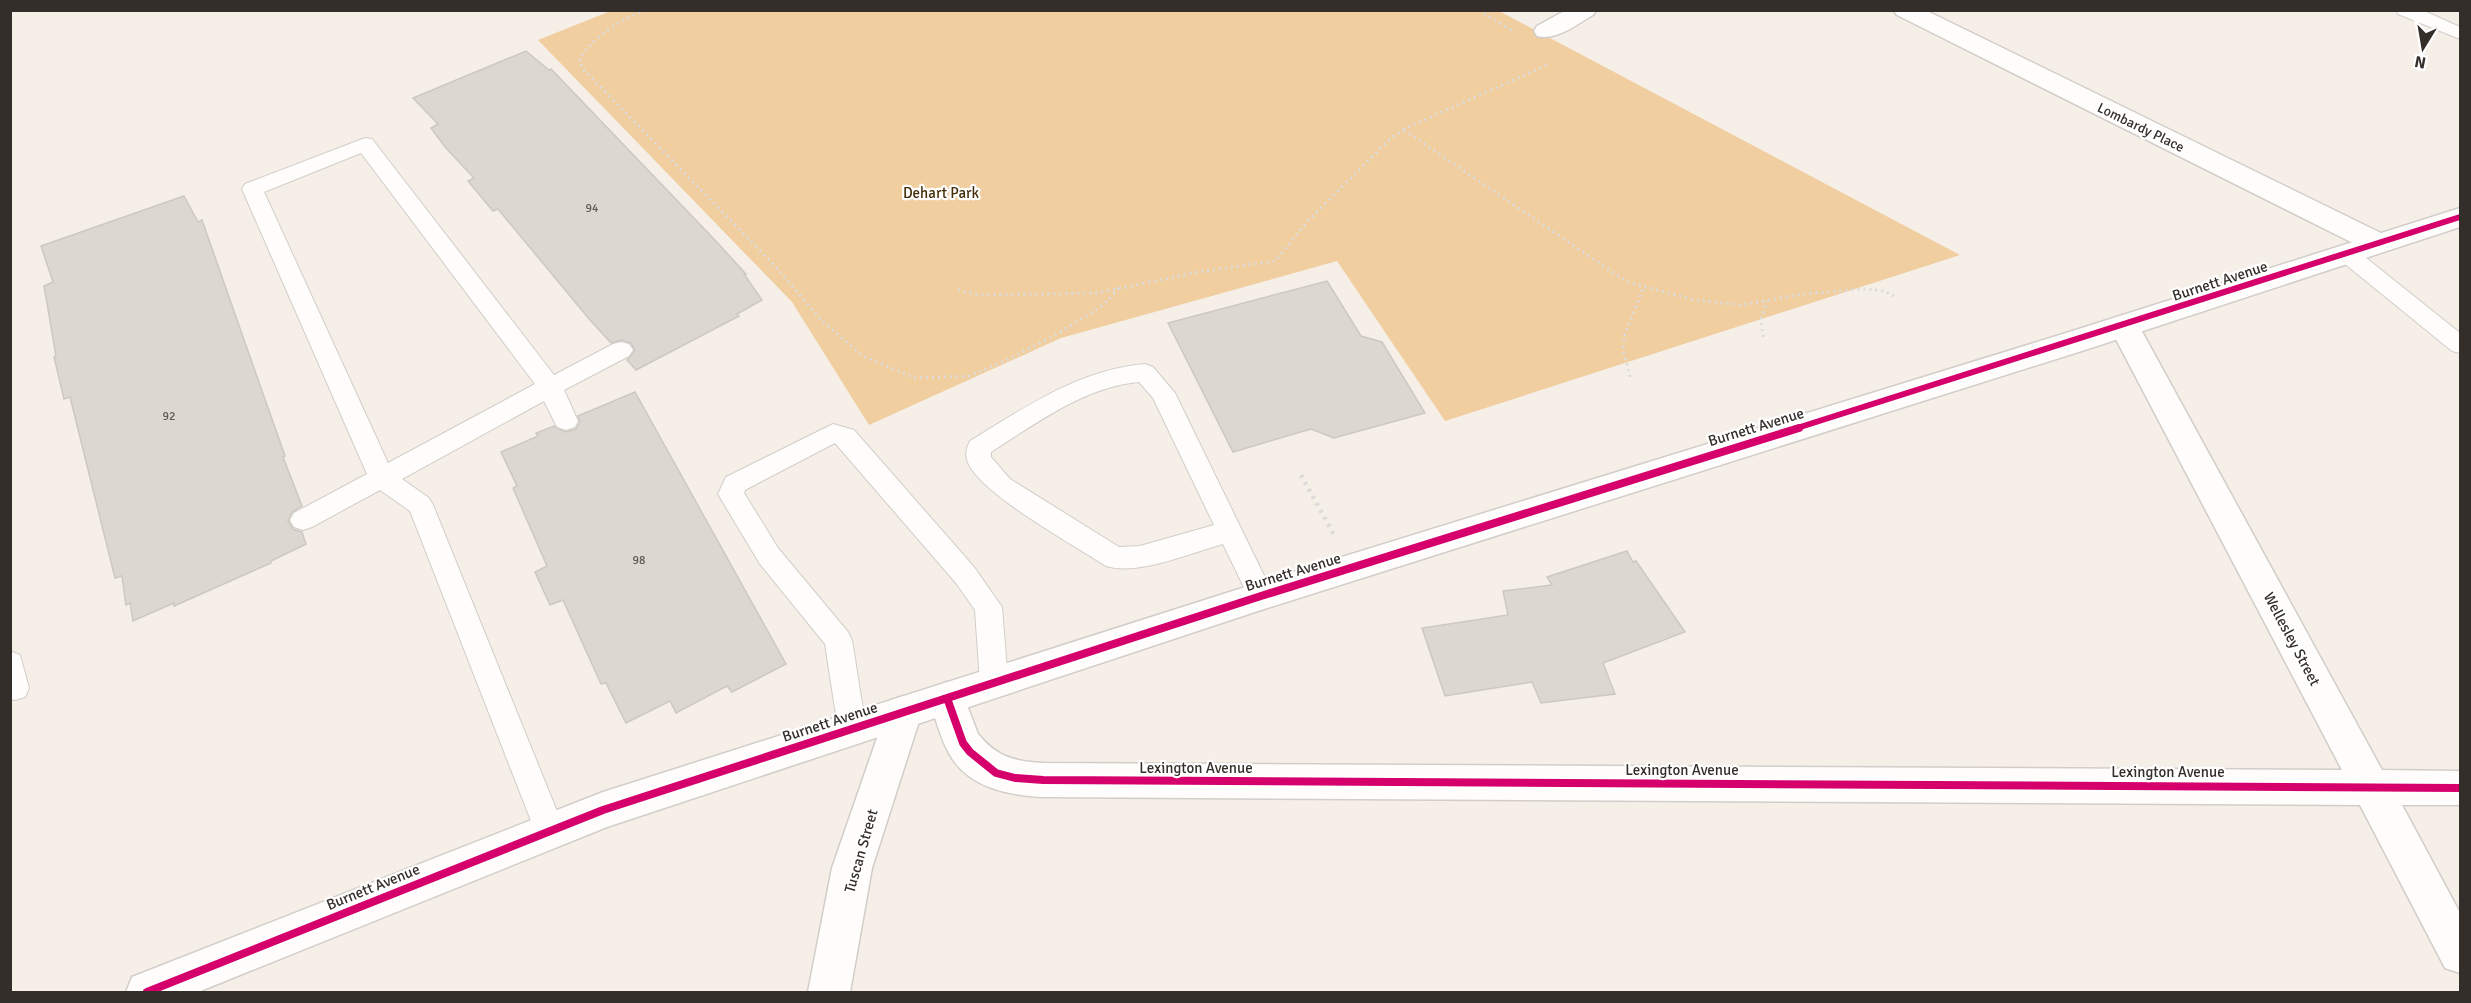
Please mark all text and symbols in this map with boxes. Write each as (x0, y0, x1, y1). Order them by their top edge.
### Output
north arrow (2393, 18, 2453, 78)
text: N (2413, 51, 2428, 73)
street label: Lombardy Place (2095, 99, 2187, 156)
park label: Dehart Park (903, 184, 980, 202)
house number: 94 (586, 201, 599, 216)
street label: Burnett Avenue (2170, 257, 2270, 305)
street label: Burnett Avenue (1706, 404, 1806, 450)
house number: 92 (163, 409, 175, 424)
street label: Burnett Avenue (1243, 549, 1343, 595)
house number: 98 (633, 553, 645, 568)
street label: Wellesley Street (2260, 589, 2324, 689)
street label: Burnett Avenue (780, 698, 880, 746)
street label: Lexington Avenue (1139, 759, 1253, 777)
street label: Lexington Avenue (1625, 761, 1739, 779)
street label: Lexington Avenue (2111, 763, 2225, 781)
street label: Tuscan Street (840, 807, 882, 895)
street label: Burnett Avenue (324, 860, 422, 914)

